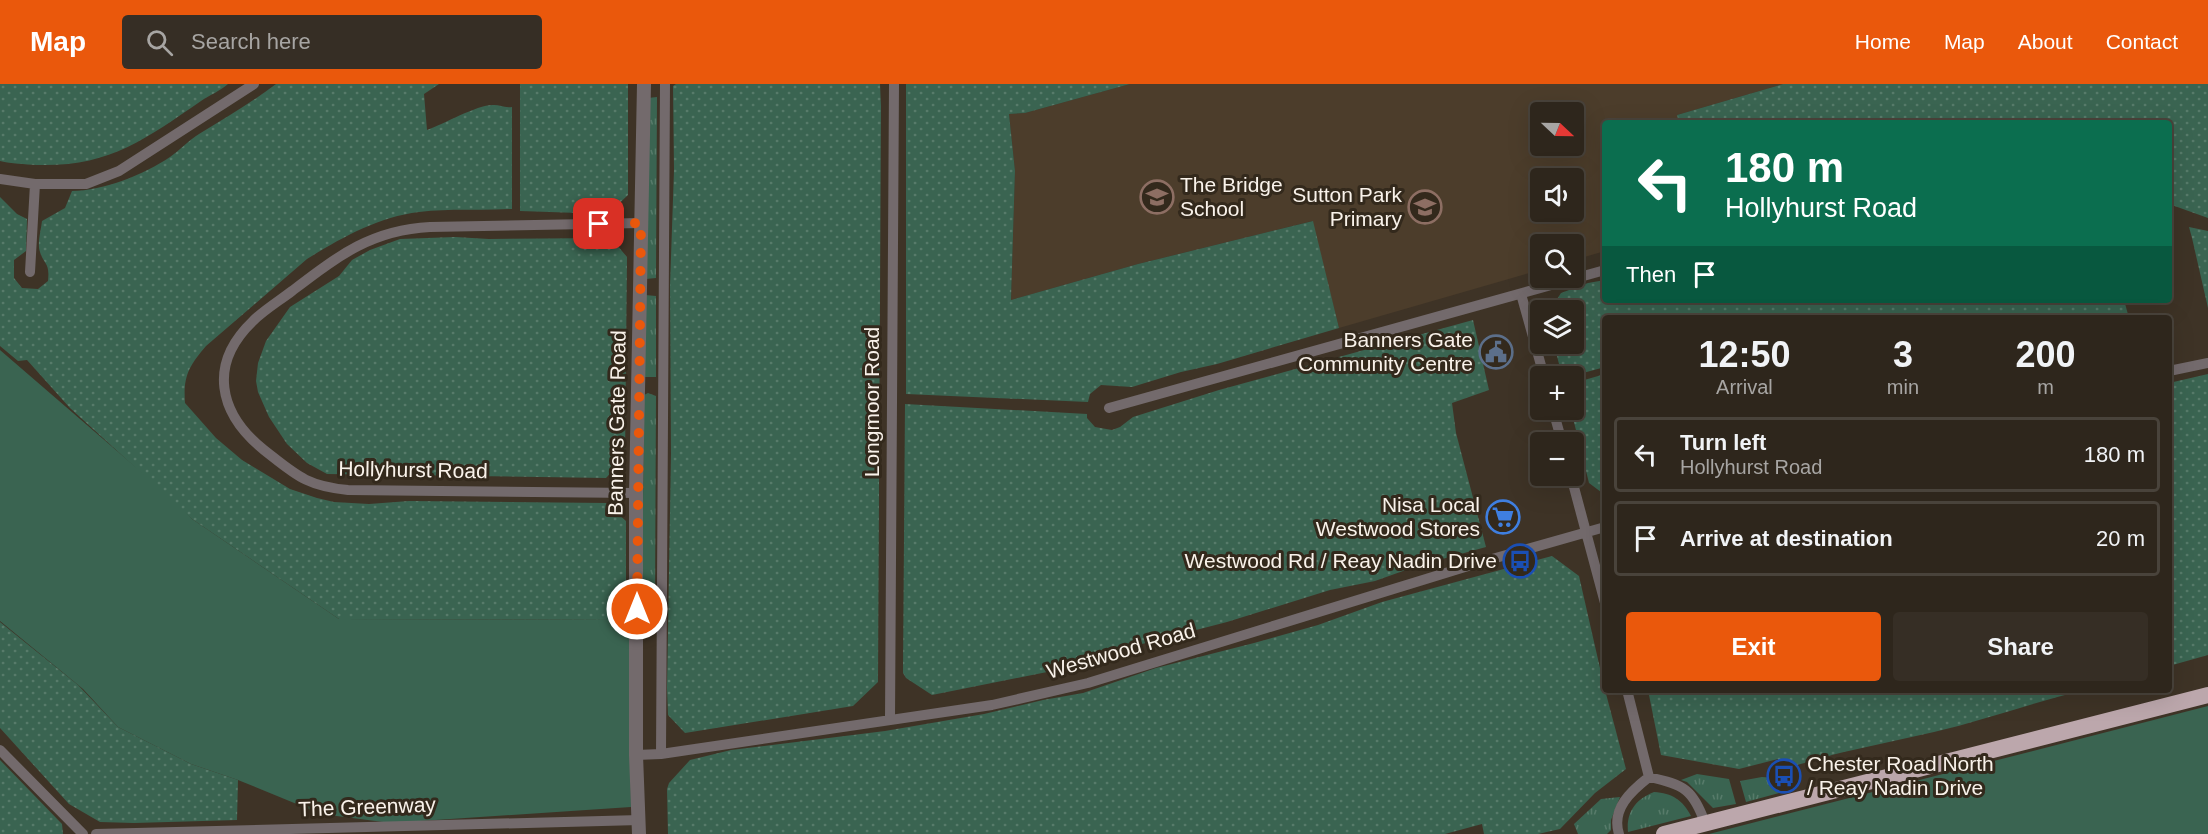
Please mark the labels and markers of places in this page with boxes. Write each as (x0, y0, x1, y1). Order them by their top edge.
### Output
place label: The Bridge School (1180, 173, 1283, 220)
school or university icon: The Bridge School (1139, 179, 1175, 215)
place label: Sutton Park Primary (1292, 183, 1402, 230)
school or university icon: Sutton Park Primary (1407, 189, 1443, 225)
pin (573, 198, 624, 249)
place label: Banners Gate Community Centre (1298, 328, 1473, 375)
public building icon: Banners Gate Community Centre (1478, 334, 1514, 370)
place label: Nisa Local Westwood Stores (1316, 493, 1480, 540)
supermarket icon: Nisa Local Westwood Stores (1485, 499, 1521, 535)
bus stop icon: Westwood Rd / Reay Nadin Drive (1502, 543, 1538, 579)
place label: Westwood Rd / Reay Nadin Drive (1185, 549, 1497, 572)
place label: Chester Road North / Reay Nadin Drive (1807, 752, 1994, 799)
bus stop icon: Chester Road North / Reay Nadin Drive (1766, 758, 1802, 794)

